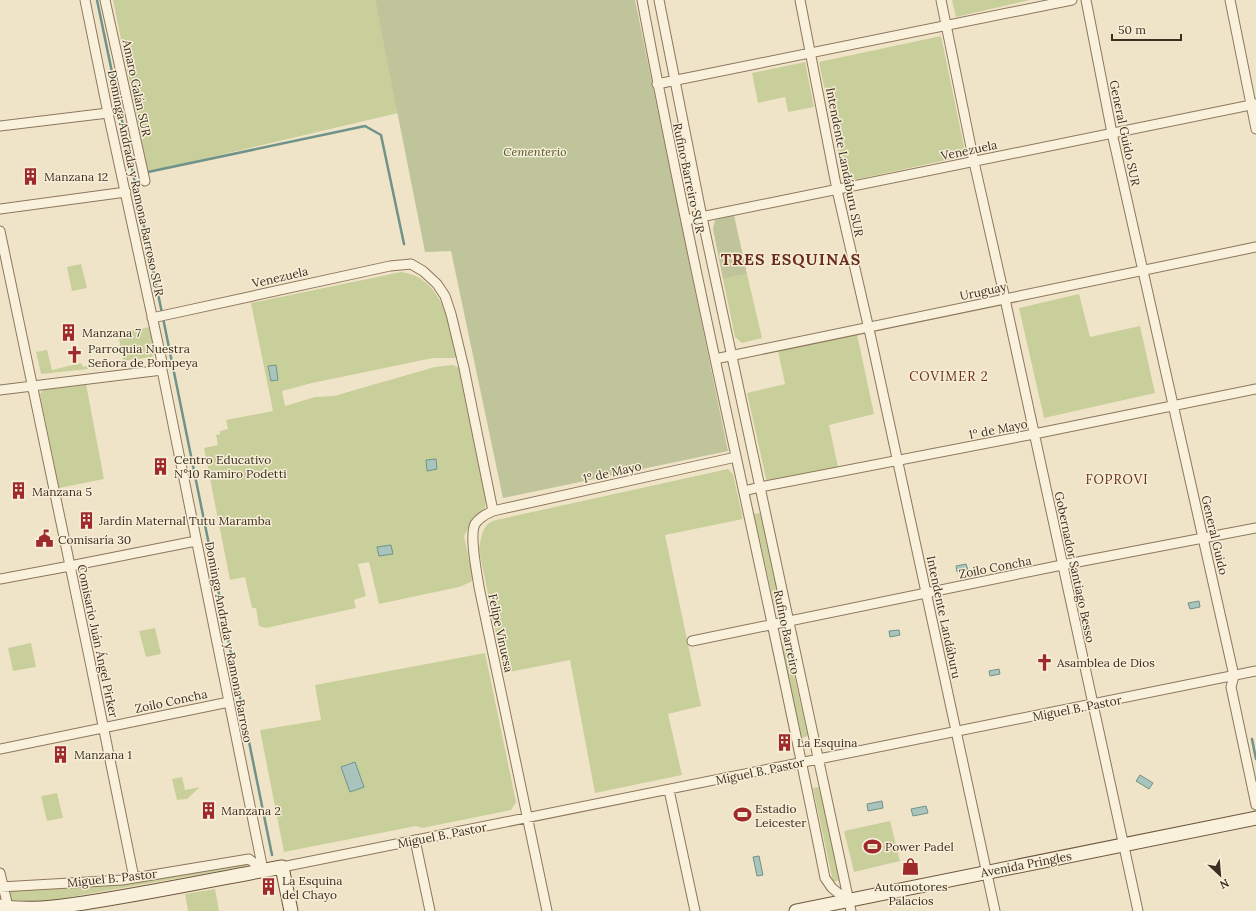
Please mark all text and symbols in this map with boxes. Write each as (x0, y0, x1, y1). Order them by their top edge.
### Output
scale bar (1112, 16, 1181, 42)
text: 50 m (1118, 22, 1146, 37)
street label: Amaro Galán SUR (119, 37, 155, 138)
street label: Dominga Andrada y Ramona Barroso SUR (105, 69, 167, 298)
street label: General Guido SUR (1106, 79, 1144, 188)
street label: Intendente Landáburu SUR (823, 86, 867, 238)
street label: Rufino Barreiro SUR (670, 122, 708, 235)
street label: Venezuela (939, 137, 998, 163)
park label: Cementerio (503, 144, 567, 159)
building icon: Manzana 12 (21, 166, 41, 186)
place label: Manzana 12 (44, 169, 108, 184)
district label: TRES ESQUINAS (721, 249, 861, 269)
street label: Venezuela (250, 263, 309, 291)
street label: Uruguay (958, 279, 1008, 303)
building icon: Manzana 7 (59, 322, 79, 342)
place label: Manzana 7 (82, 325, 141, 340)
place label: Parroquia Nuestra Señora de Pompeya (88, 341, 198, 370)
church icon: Parroquia Nuestra Señora de Pompeya (65, 345, 85, 365)
district label: COVIMER 2 (909, 368, 989, 385)
street label: 1º de Mayo (967, 416, 1029, 442)
place label: Centro Educativo N°10 Ramiro Podetti (174, 452, 287, 481)
building icon: Centro Educativo N°10 Ramiro Podetti (151, 456, 171, 476)
street label: 1º de Mayo (581, 458, 643, 486)
district label: FOPROVI (1085, 471, 1149, 488)
building icon: Manzana 5 (9, 481, 29, 501)
place label: Manzana 5 (32, 484, 92, 499)
street label: Gobernador Santiago Besso (1052, 490, 1098, 644)
street label: General Guido (1199, 494, 1231, 576)
building icon: Jardín Maternal Tutu Maramba (76, 510, 96, 530)
place label: Jardín Maternal Tutu Maramba (98, 513, 271, 528)
public building icon: Comisaría 30 (35, 529, 55, 549)
place label: Comisaría 30 (58, 532, 131, 547)
street label: Dominga Andrada y Ramona Barroso (202, 540, 256, 744)
street label: Zoilo Concha (957, 553, 1033, 581)
street label: Intendente Landáburu (924, 554, 964, 680)
street label: Comisario Juán Ángel Pirker (74, 563, 122, 720)
street label: Rufino Barreiro (771, 589, 803, 675)
street label: Felipe Vinuesa (485, 592, 517, 674)
church icon: Asamblea de Dios (1034, 652, 1054, 672)
place label: Asamblea de Dios (1056, 655, 1155, 670)
street label: Zoilo Concha (133, 686, 209, 716)
street label: Miguel B. Pastor (1031, 692, 1124, 724)
building icon: La Esquina (774, 732, 794, 752)
place label: La Esquina (797, 735, 858, 750)
building icon: Manzana 1 (51, 744, 71, 764)
place label: Manzana 1 (74, 747, 132, 762)
street label: Miguel B. Pastor (714, 754, 807, 788)
building icon: Manzana 2 (198, 800, 218, 820)
place label: Estadio Leicester (755, 801, 807, 830)
place label: Manzana 2 (221, 803, 281, 818)
sports icon: Estadio Leicester (732, 805, 752, 825)
street label: Miguel B. Pastor (396, 819, 489, 851)
sports icon: Power Padel (862, 836, 882, 856)
place label: Power Padel (885, 839, 954, 854)
street label: Avenida Pringles (978, 848, 1073, 880)
north arrow (1200, 855, 1240, 895)
shop icon: Automotores Palacios (901, 857, 921, 877)
street label: Miguel B. Pastor (66, 866, 159, 890)
place label: La Esquina del Chayo (282, 873, 343, 902)
text: N (1217, 876, 1231, 892)
building icon: La Esquina del Chayo (259, 877, 279, 897)
place label: Automotores Palacios (874, 879, 948, 908)

